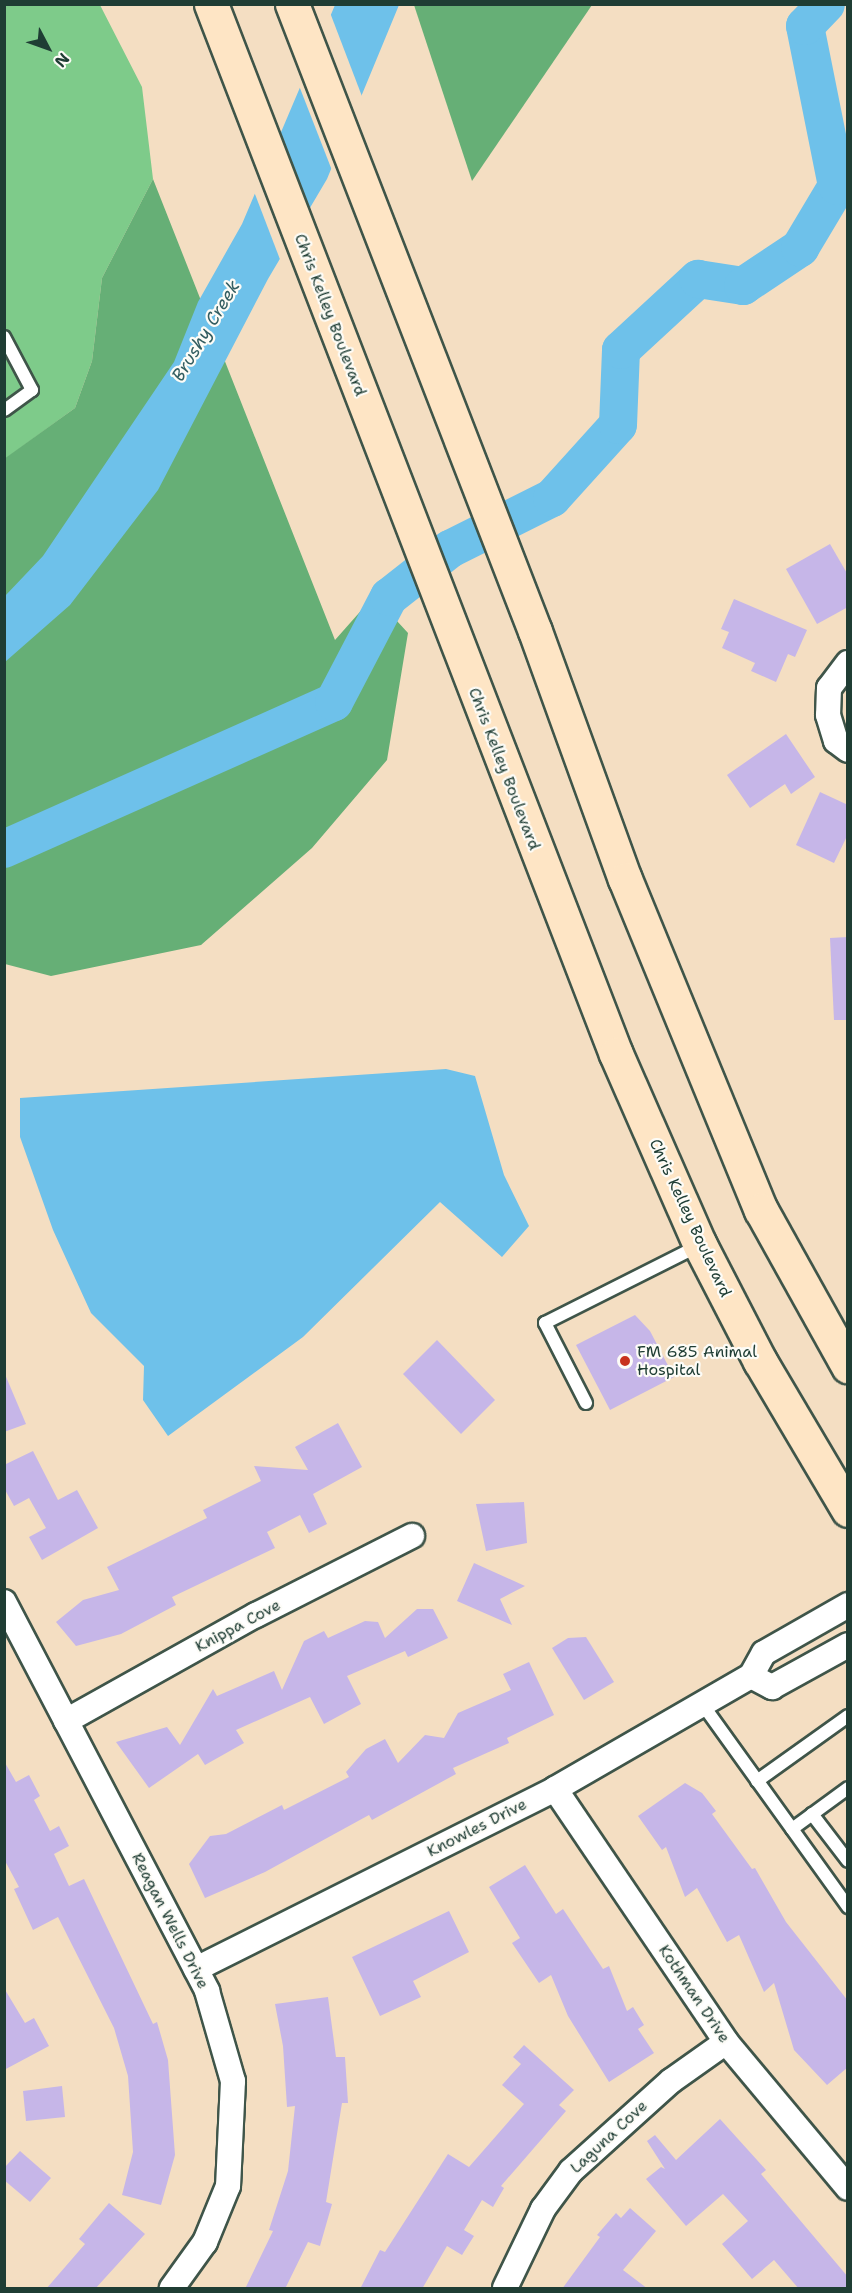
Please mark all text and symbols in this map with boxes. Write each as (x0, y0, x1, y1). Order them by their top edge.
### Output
north arrow (18, 18, 78, 78)
text: N (50, 48, 74, 72)
street label: Chris Kelley Boulevard (290, 231, 370, 399)
water label: Brushy Creek (167, 276, 245, 386)
street label: Chris Kelley Boulevard (464, 685, 544, 853)
street label: Chris Kelley Boulevard (645, 1136, 735, 1300)
place label: FM 685 Animal Hospital (637, 1342, 757, 1380)
marker: FM 685 Animal Hospital (618, 1354, 632, 1368)
street label: Knippa Cove (192, 1596, 284, 1656)
street label: Knowles Drive (424, 1795, 530, 1861)
street label: Reagan Wells Drive (127, 1850, 213, 1992)
street label: Kothman Drive (654, 1941, 734, 2047)
street label: Laguna Cove (566, 2096, 652, 2178)

